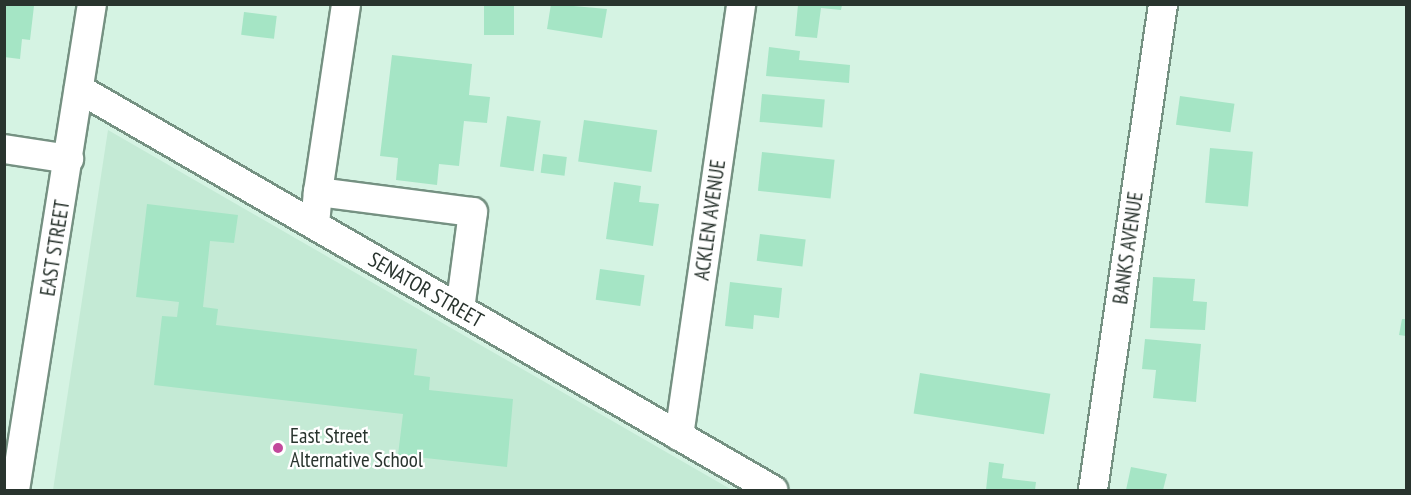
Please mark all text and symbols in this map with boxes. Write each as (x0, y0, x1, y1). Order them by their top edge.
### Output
street label: ACKLEN AVENUE (689, 158, 731, 282)
street label: BANKS AVENUE (1108, 190, 1148, 306)
street label: EAST STREET (35, 198, 75, 298)
street label: SENATOR STREET (364, 247, 488, 333)
place label: East Street Alternative School (290, 423, 423, 473)
marker: East Street Alternative School (271, 441, 285, 455)

